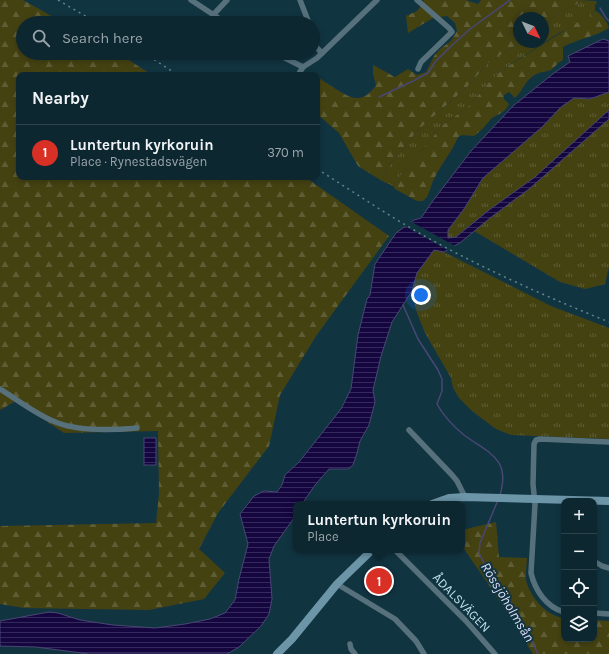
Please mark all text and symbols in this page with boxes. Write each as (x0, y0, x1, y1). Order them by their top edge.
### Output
north arrow (513, 12, 549, 48)
search box (16, 16, 320, 60)
icon: search (30, 27, 52, 49)
text: Search here (62, 29, 143, 47)
text: Nearby (32, 88, 89, 108)
text: Luntertun kyrkoruin (70, 136, 214, 154)
text: 1 (43, 145, 47, 160)
text: 370 m (267, 145, 304, 160)
text: Place · Rynestadsvägen (70, 154, 207, 169)
your location (411, 285, 431, 305)
map controls (561, 498, 597, 642)
button: + (561, 498, 597, 534)
popup (293, 501, 465, 553)
text: Luntertun kyrkoruin (307, 511, 451, 529)
text: Place (307, 529, 339, 544)
button: − (561, 534, 597, 570)
water label: Rössjöholmsån (477, 559, 538, 645)
pin: 1 (366, 566, 392, 596)
street label: ÅDALSVÄGEN (430, 569, 494, 635)
button: locate (561, 570, 597, 606)
button: layers (561, 606, 597, 642)

